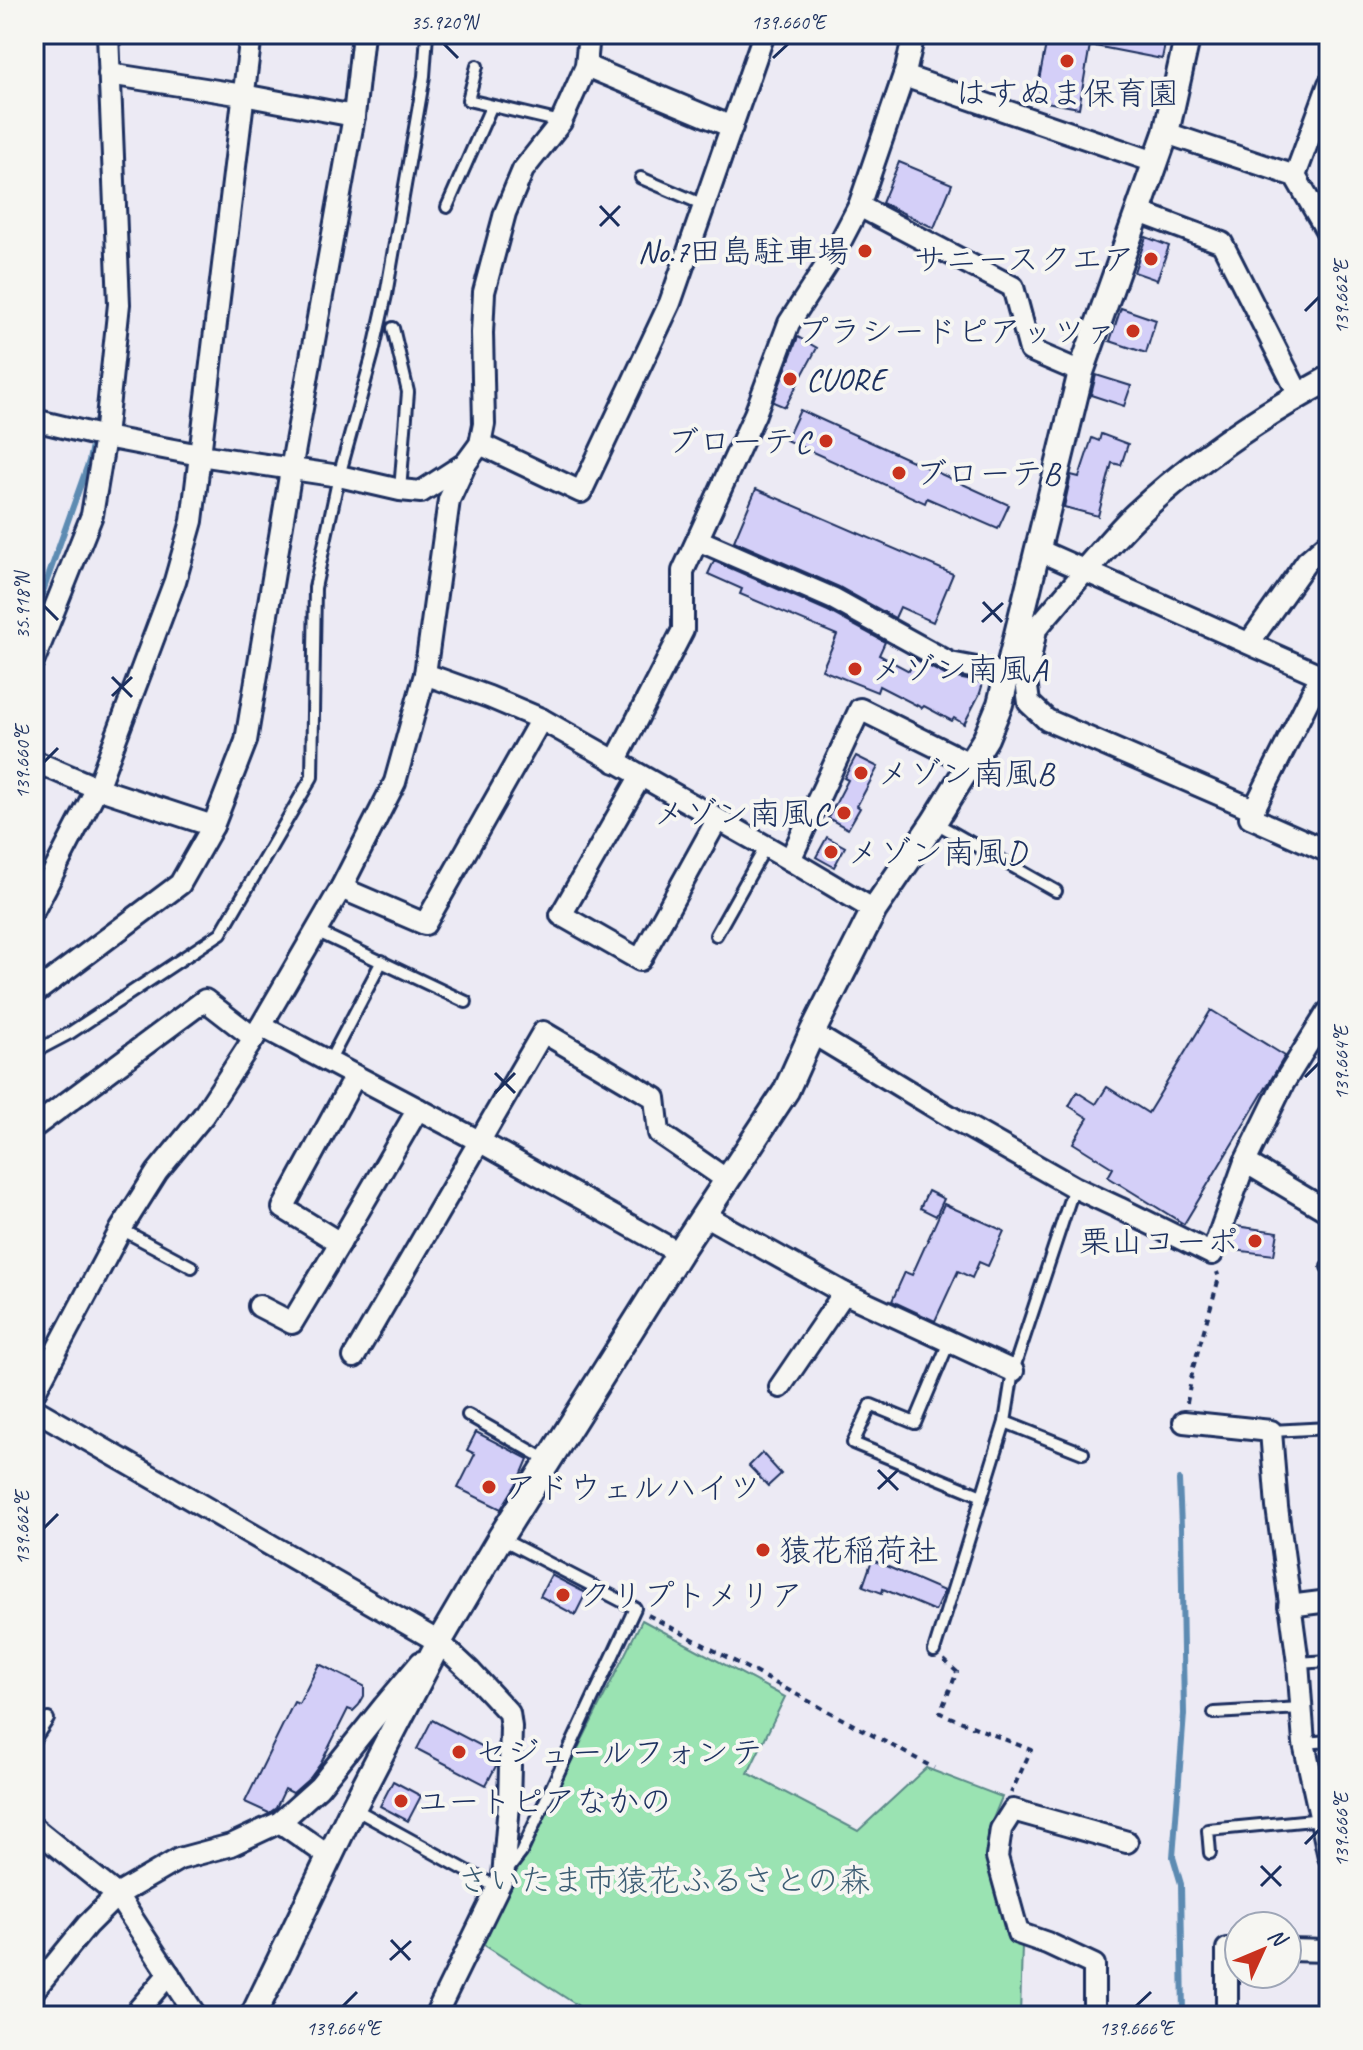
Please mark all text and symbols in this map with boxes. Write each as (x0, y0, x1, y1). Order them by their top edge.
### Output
text: 35.920°N (411, 10, 480, 35)
text: 139.660°E (751, 10, 828, 35)
marker: はすぬま保育園 (1058, 52, 1076, 70)
place label: はすぬま保育園 (955, 73, 1179, 114)
place label: No.7田島駐車場 (638, 231, 849, 272)
place label: サニースクエア (914, 239, 1135, 280)
marker: No.7田島駐車場 (856, 242, 874, 260)
marker: サニースクエア (1142, 250, 1160, 268)
text: 139.662°E (1329, 257, 1354, 334)
place label: プラシードピアッツァ (797, 311, 1117, 352)
marker: プラシードピアッツァ (1124, 322, 1142, 340)
place label: CUORE (806, 359, 889, 400)
marker: CUORE (781, 370, 799, 388)
place label: ブローテC (667, 421, 813, 462)
marker: ブローテC (817, 432, 835, 450)
place label: ブローテB (915, 453, 1062, 494)
marker: ブローテB (890, 464, 908, 482)
text: 35.918°N (10, 570, 35, 639)
place label: メゾン南風A (871, 649, 1049, 690)
marker: メゾン南風A (846, 660, 864, 678)
text: 139.660°E (10, 722, 35, 799)
place label: メゾン南風B (877, 753, 1056, 794)
marker: メゾン南風B (852, 764, 870, 782)
place label: メゾン南風C (653, 793, 831, 834)
marker: メゾン南風C (835, 804, 853, 822)
place label: メゾン南風D (847, 832, 1028, 873)
marker: メゾン南風D (822, 843, 840, 861)
text: 139.664°E (1329, 1023, 1354, 1100)
place label: 栗山コーポ (1079, 1221, 1239, 1262)
marker: 栗山コーポ (1246, 1232, 1264, 1250)
place label: アドウェルハイツ (505, 1467, 761, 1508)
marker: アドウェルハイツ (480, 1478, 498, 1496)
text: 139.662°E (10, 1488, 35, 1565)
place label: 猿花稲荷社 (779, 1530, 939, 1571)
marker: 猿花稲荷社 (754, 1541, 772, 1559)
place label: クリプトメリア (579, 1575, 803, 1616)
marker: クリプトメリア (554, 1586, 572, 1604)
place label: セジュールフォンテ (475, 1732, 763, 1773)
marker: セジュールフォンテ (450, 1743, 468, 1761)
place label: ユートピアなかの (417, 1781, 672, 1822)
text: 139.666°E (1329, 1790, 1354, 1867)
marker: ユートピアなかの (392, 1792, 410, 1810)
park label: さいたま市猿花ふるさとの森 (457, 1860, 871, 1901)
north arrow (1223, 1910, 1303, 1990)
text: N (1262, 1922, 1294, 1954)
text: 139.664°E (306, 2016, 383, 2041)
text: 139.666°E (1099, 2016, 1176, 2041)

